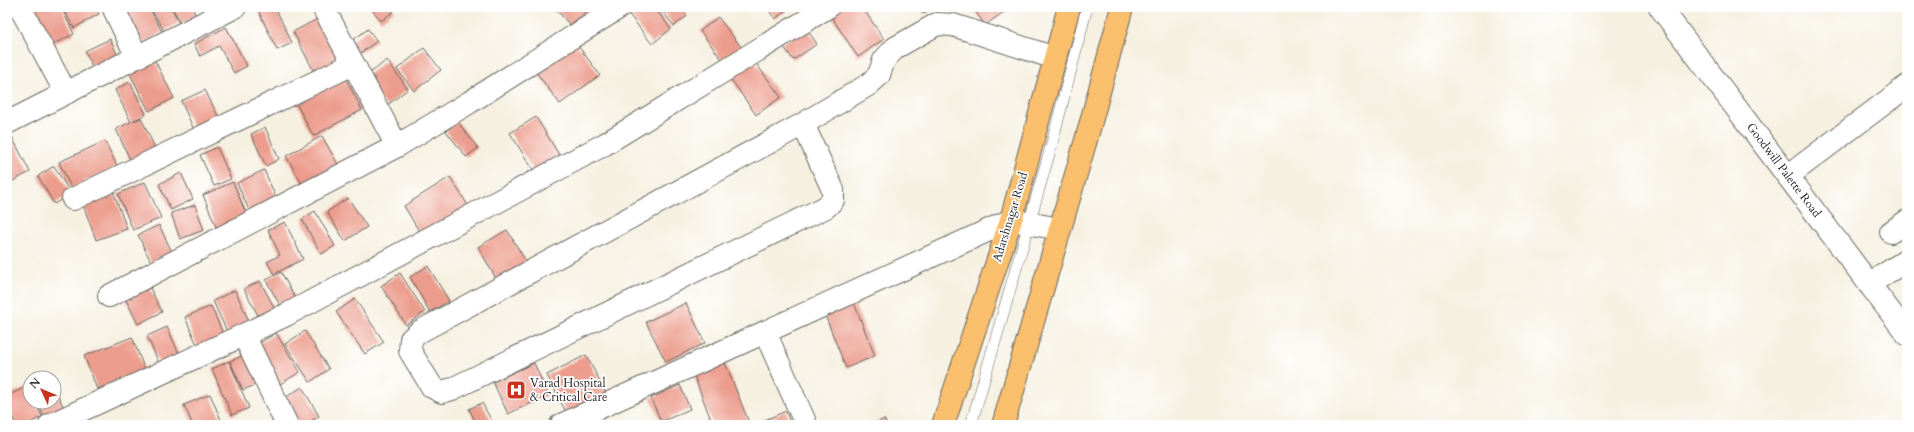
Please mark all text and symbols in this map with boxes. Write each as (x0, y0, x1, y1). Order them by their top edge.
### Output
street label: Goodwill Palette Road (1743, 119, 1825, 221)
street label: Adarshnagar Road (989, 170, 1031, 264)
north arrow (22, 370, 62, 410)
text: N (26, 374, 44, 392)
place label: Varad Hospital & Critical Care (530, 375, 607, 405)
hospital icon: Varad Hospital & Critical Care (505, 379, 527, 401)

